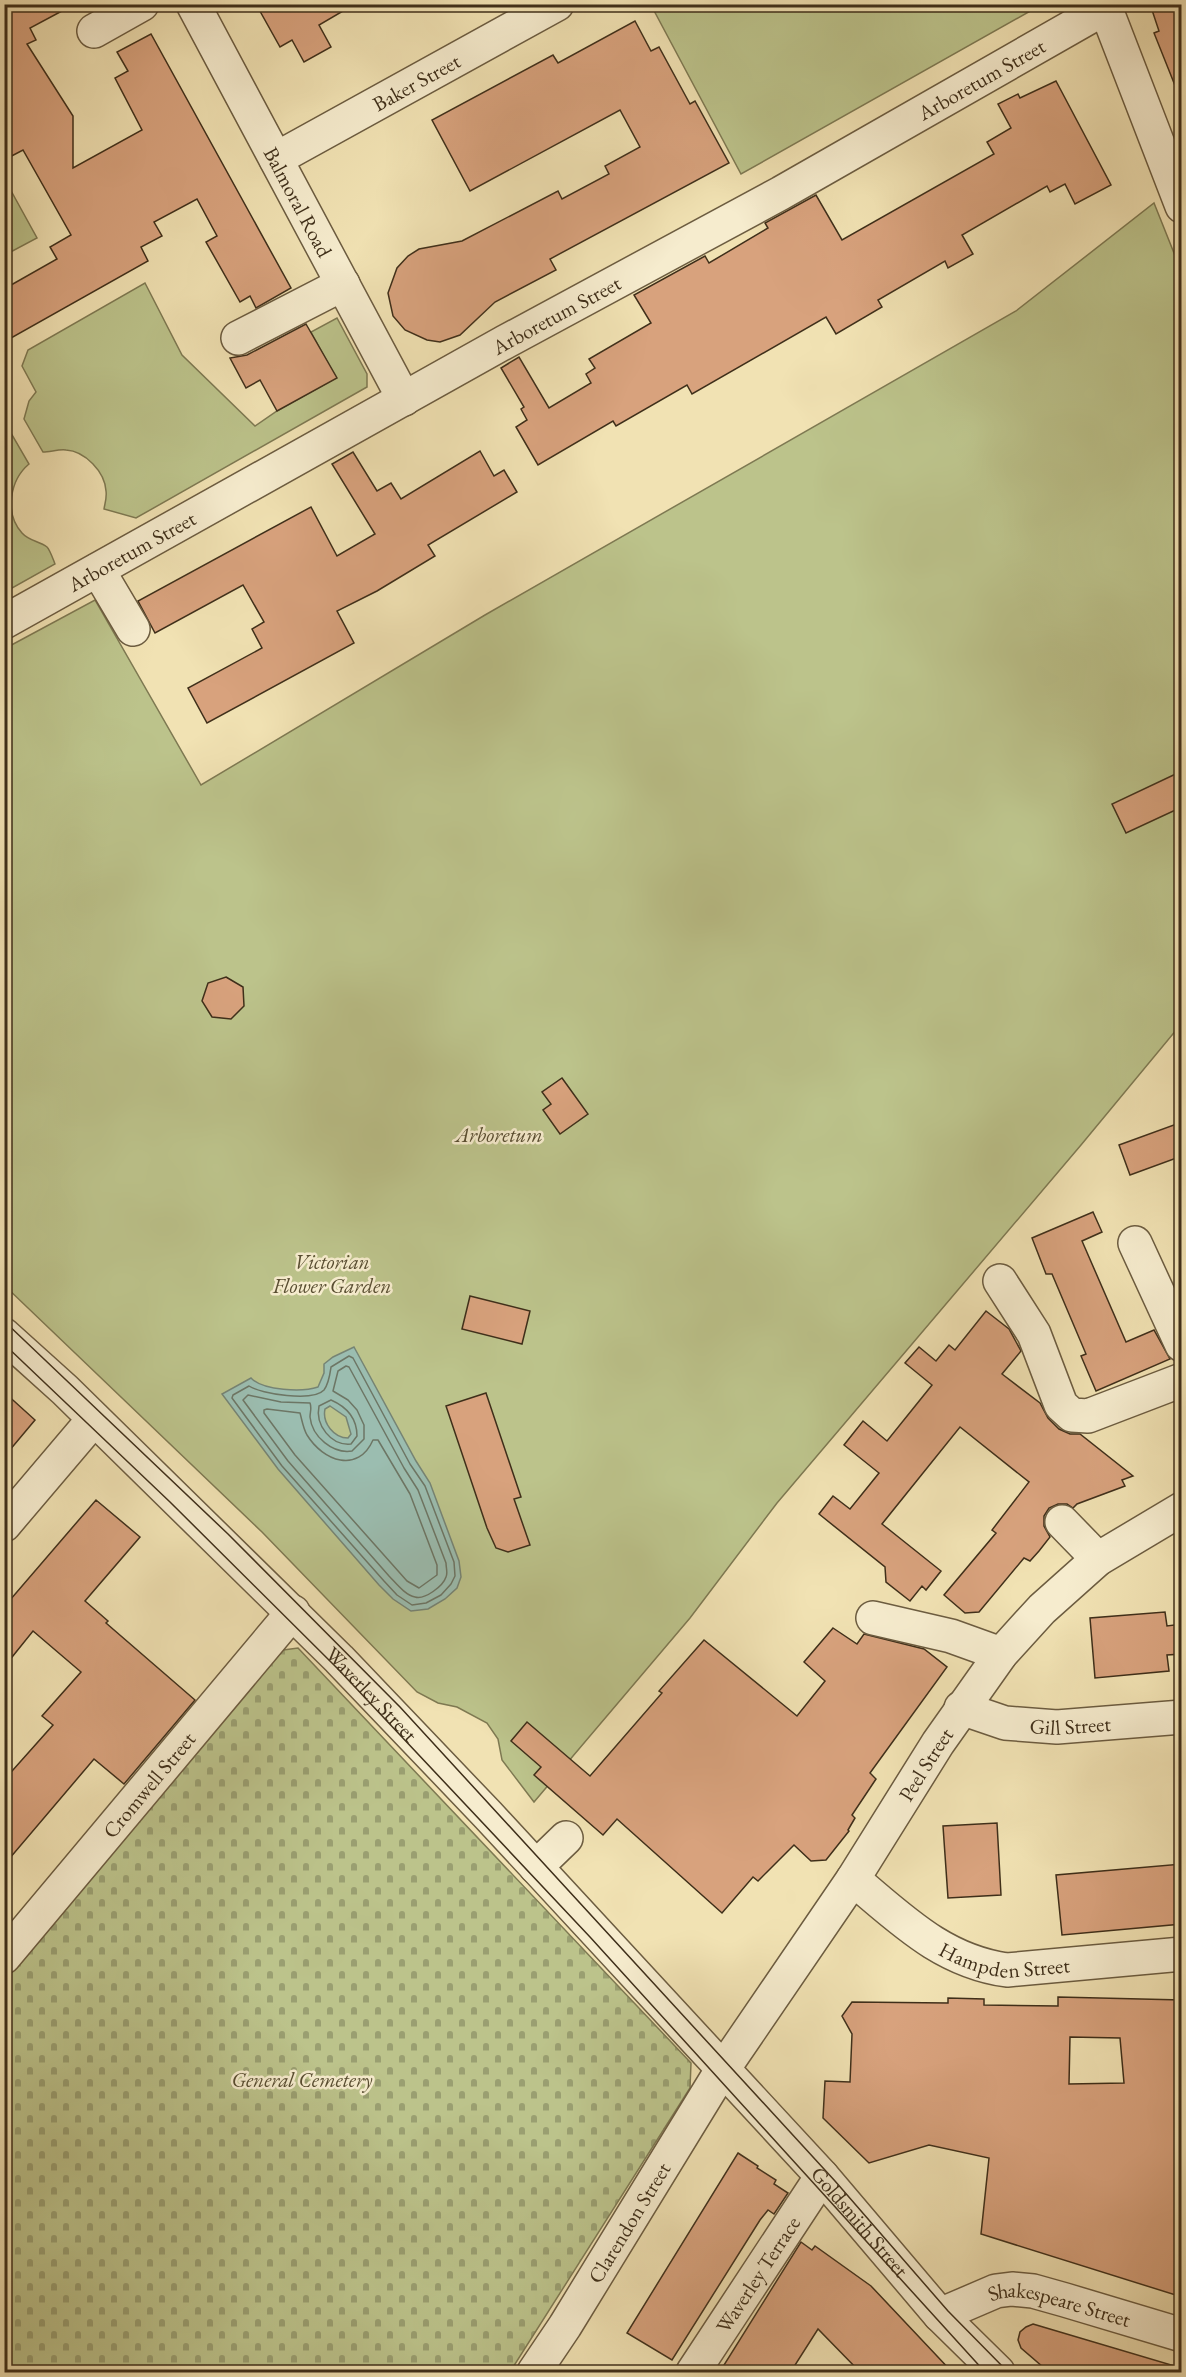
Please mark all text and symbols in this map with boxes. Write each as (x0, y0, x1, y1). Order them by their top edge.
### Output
street label: Arboretum Street (912, 32, 1050, 126)
street label: Baker Street (367, 46, 465, 117)
street label: Balmoral Road (258, 142, 339, 262)
street label: Arboretum Street (486, 269, 626, 361)
street label: Arboretum Street (62, 504, 201, 598)
park label: Arboretum (454, 1121, 542, 1148)
park label: Victorian Flower Garden (272, 1248, 391, 1299)
street label: Waverley Street (320, 1640, 424, 1747)
street label: Gill Street (1029, 1709, 1112, 1741)
street label: Peel Street (892, 1722, 959, 1806)
street label: Cromwell Street (96, 1725, 201, 1843)
street label: Hampden Street (935, 1935, 1071, 1984)
park label: General Cemetery (232, 2066, 373, 2093)
street label: Clarendon Street (581, 2157, 676, 2288)
street label: Goldsmith Street (806, 2160, 915, 2283)
street label: Waverley Terrace (709, 2211, 806, 2338)
street label: Shakespeare Street (983, 2275, 1134, 2333)

